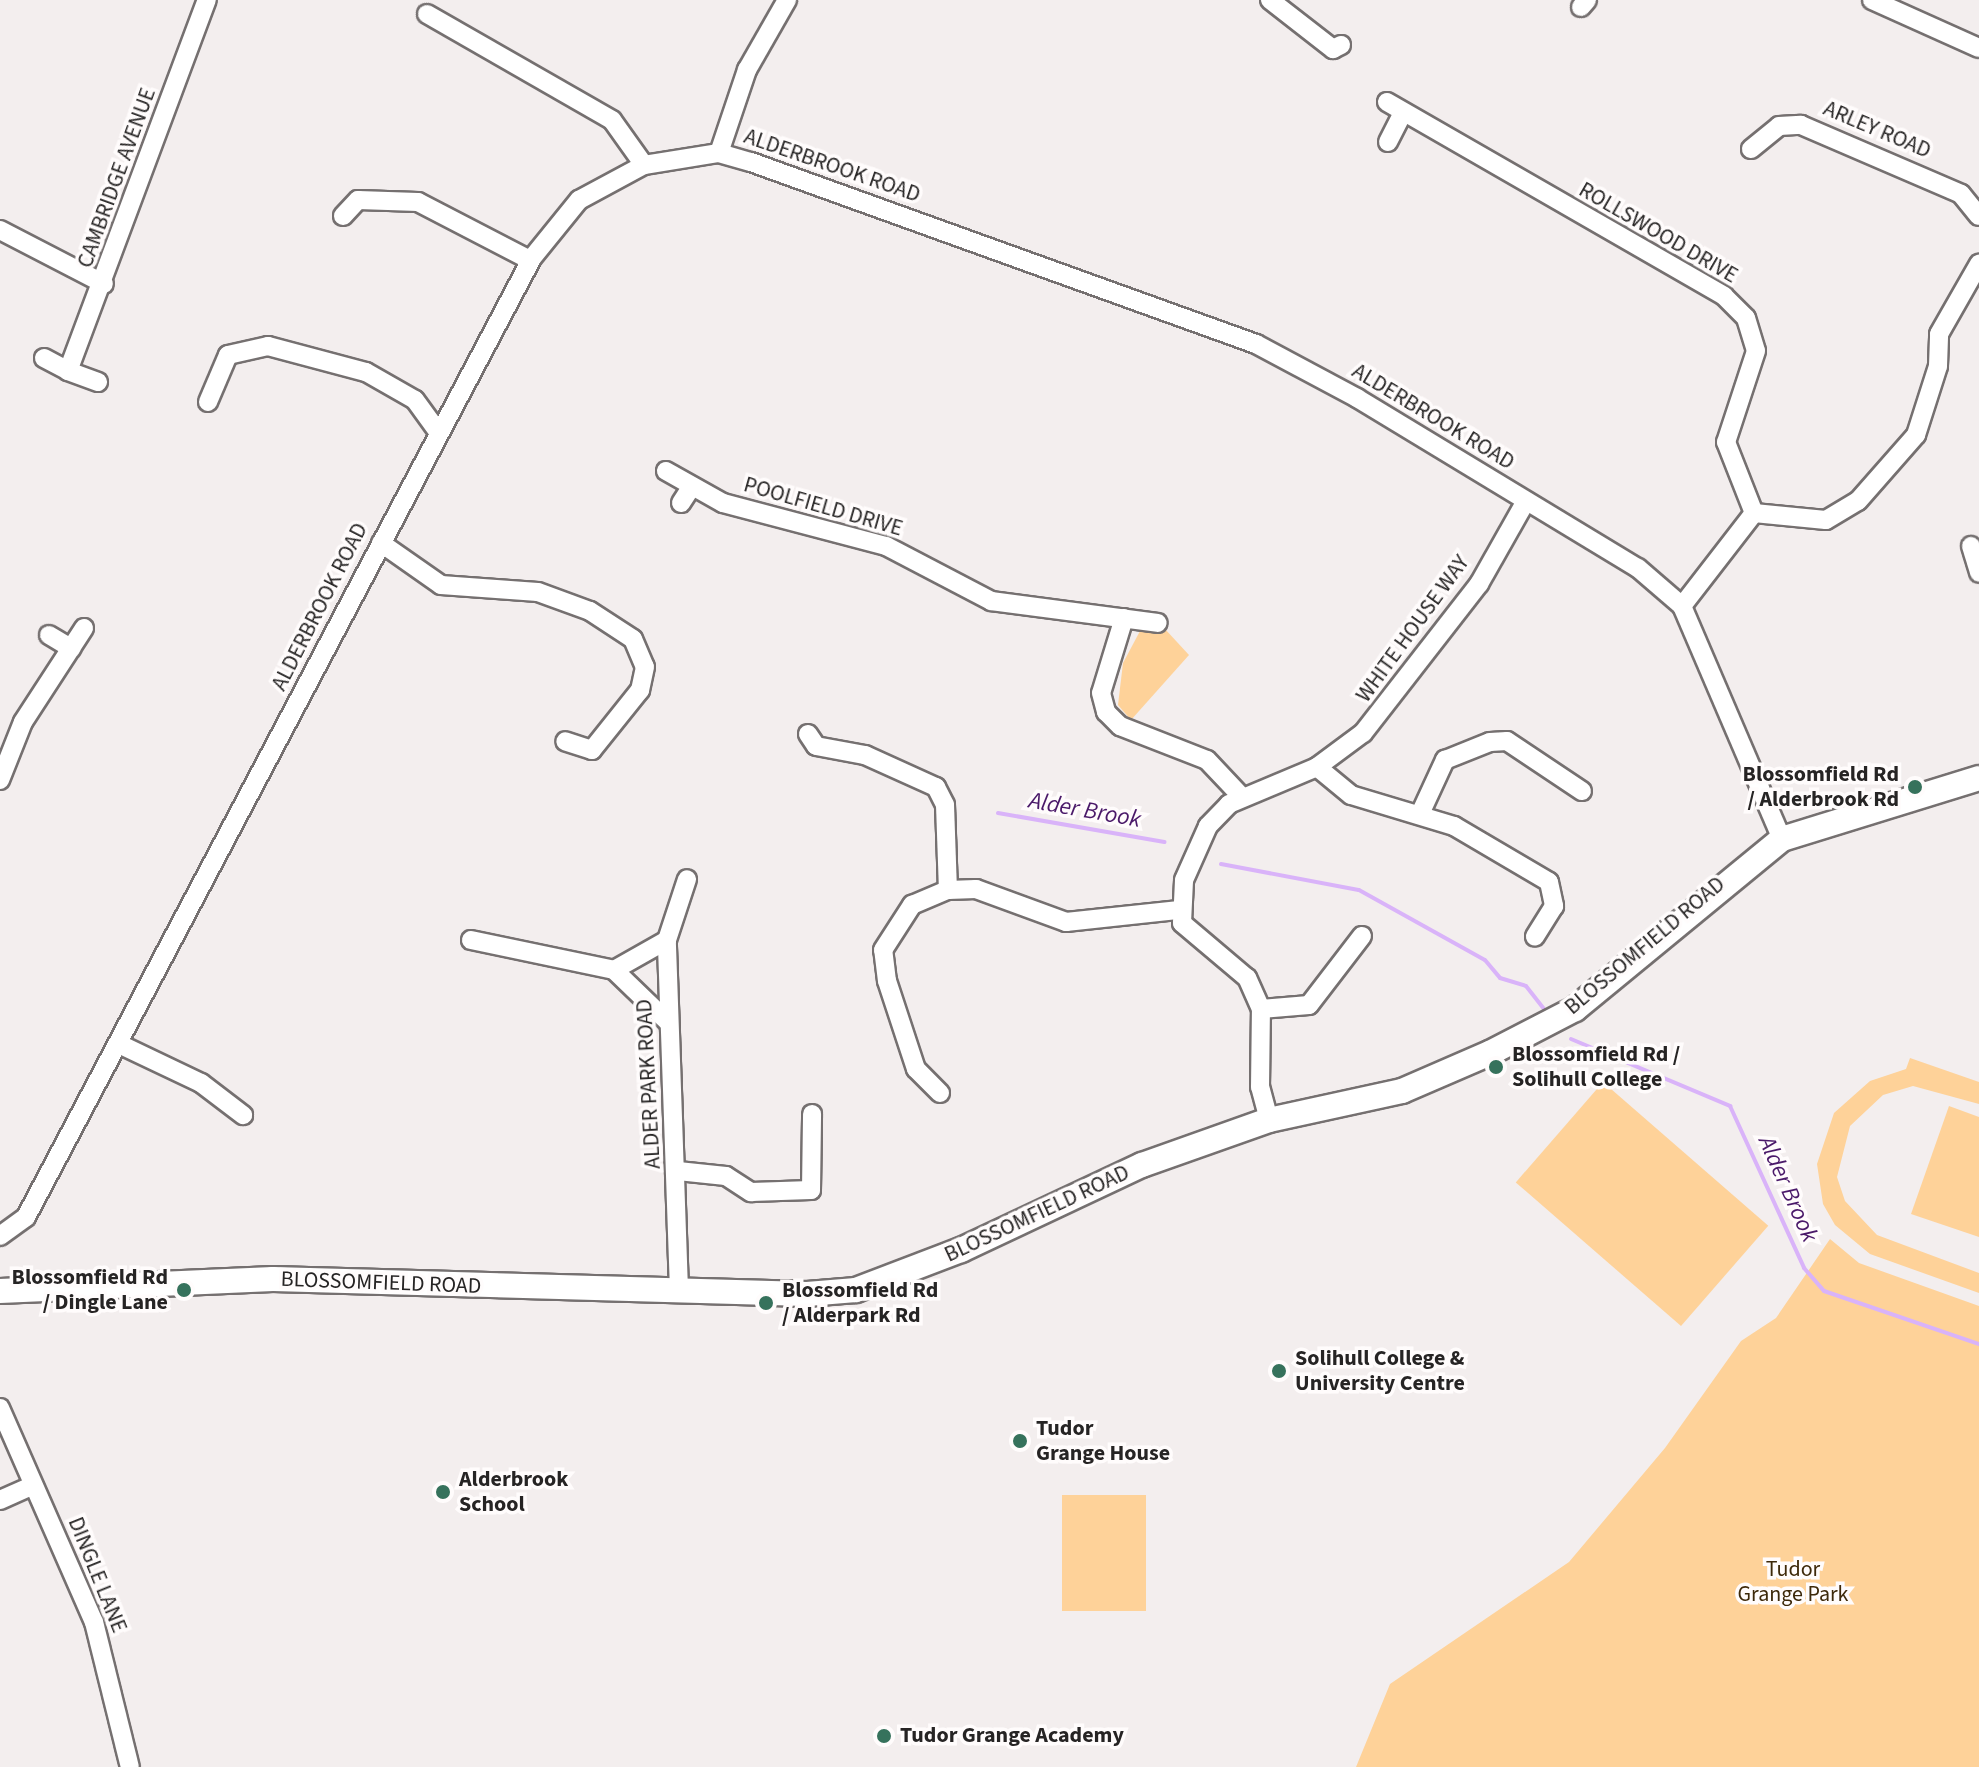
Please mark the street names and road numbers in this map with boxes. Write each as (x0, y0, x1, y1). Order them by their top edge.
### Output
street label: CAMBRIDGE AVENUE (72, 84, 162, 272)
street label: ARLEY ROAD (1819, 96, 1935, 164)
street label: ALDERBROOK ROAD (740, 123, 924, 209)
street label: ROLLSWOOD DRIVE (1574, 177, 1742, 289)
street label: ALDERBROOK ROAD (1347, 358, 1519, 476)
street label: POOLFIELD DRIVE (741, 472, 905, 542)
street label: ALDERBROOK ROAD (266, 519, 374, 695)
street label: WHITE HOUSE WAY (1351, 550, 1475, 708)
street label: BLOSSOMFIELD ROAD (1560, 871, 1730, 1021)
street label: ALDER PARK ROAD (631, 998, 667, 1170)
street label: BLOSSOMFIELD ROAD (940, 1160, 1134, 1268)
street label: BLOSSOMFIELD ROAD (280, 1266, 482, 1300)
street label: DINGLE LANE (62, 1513, 132, 1637)

